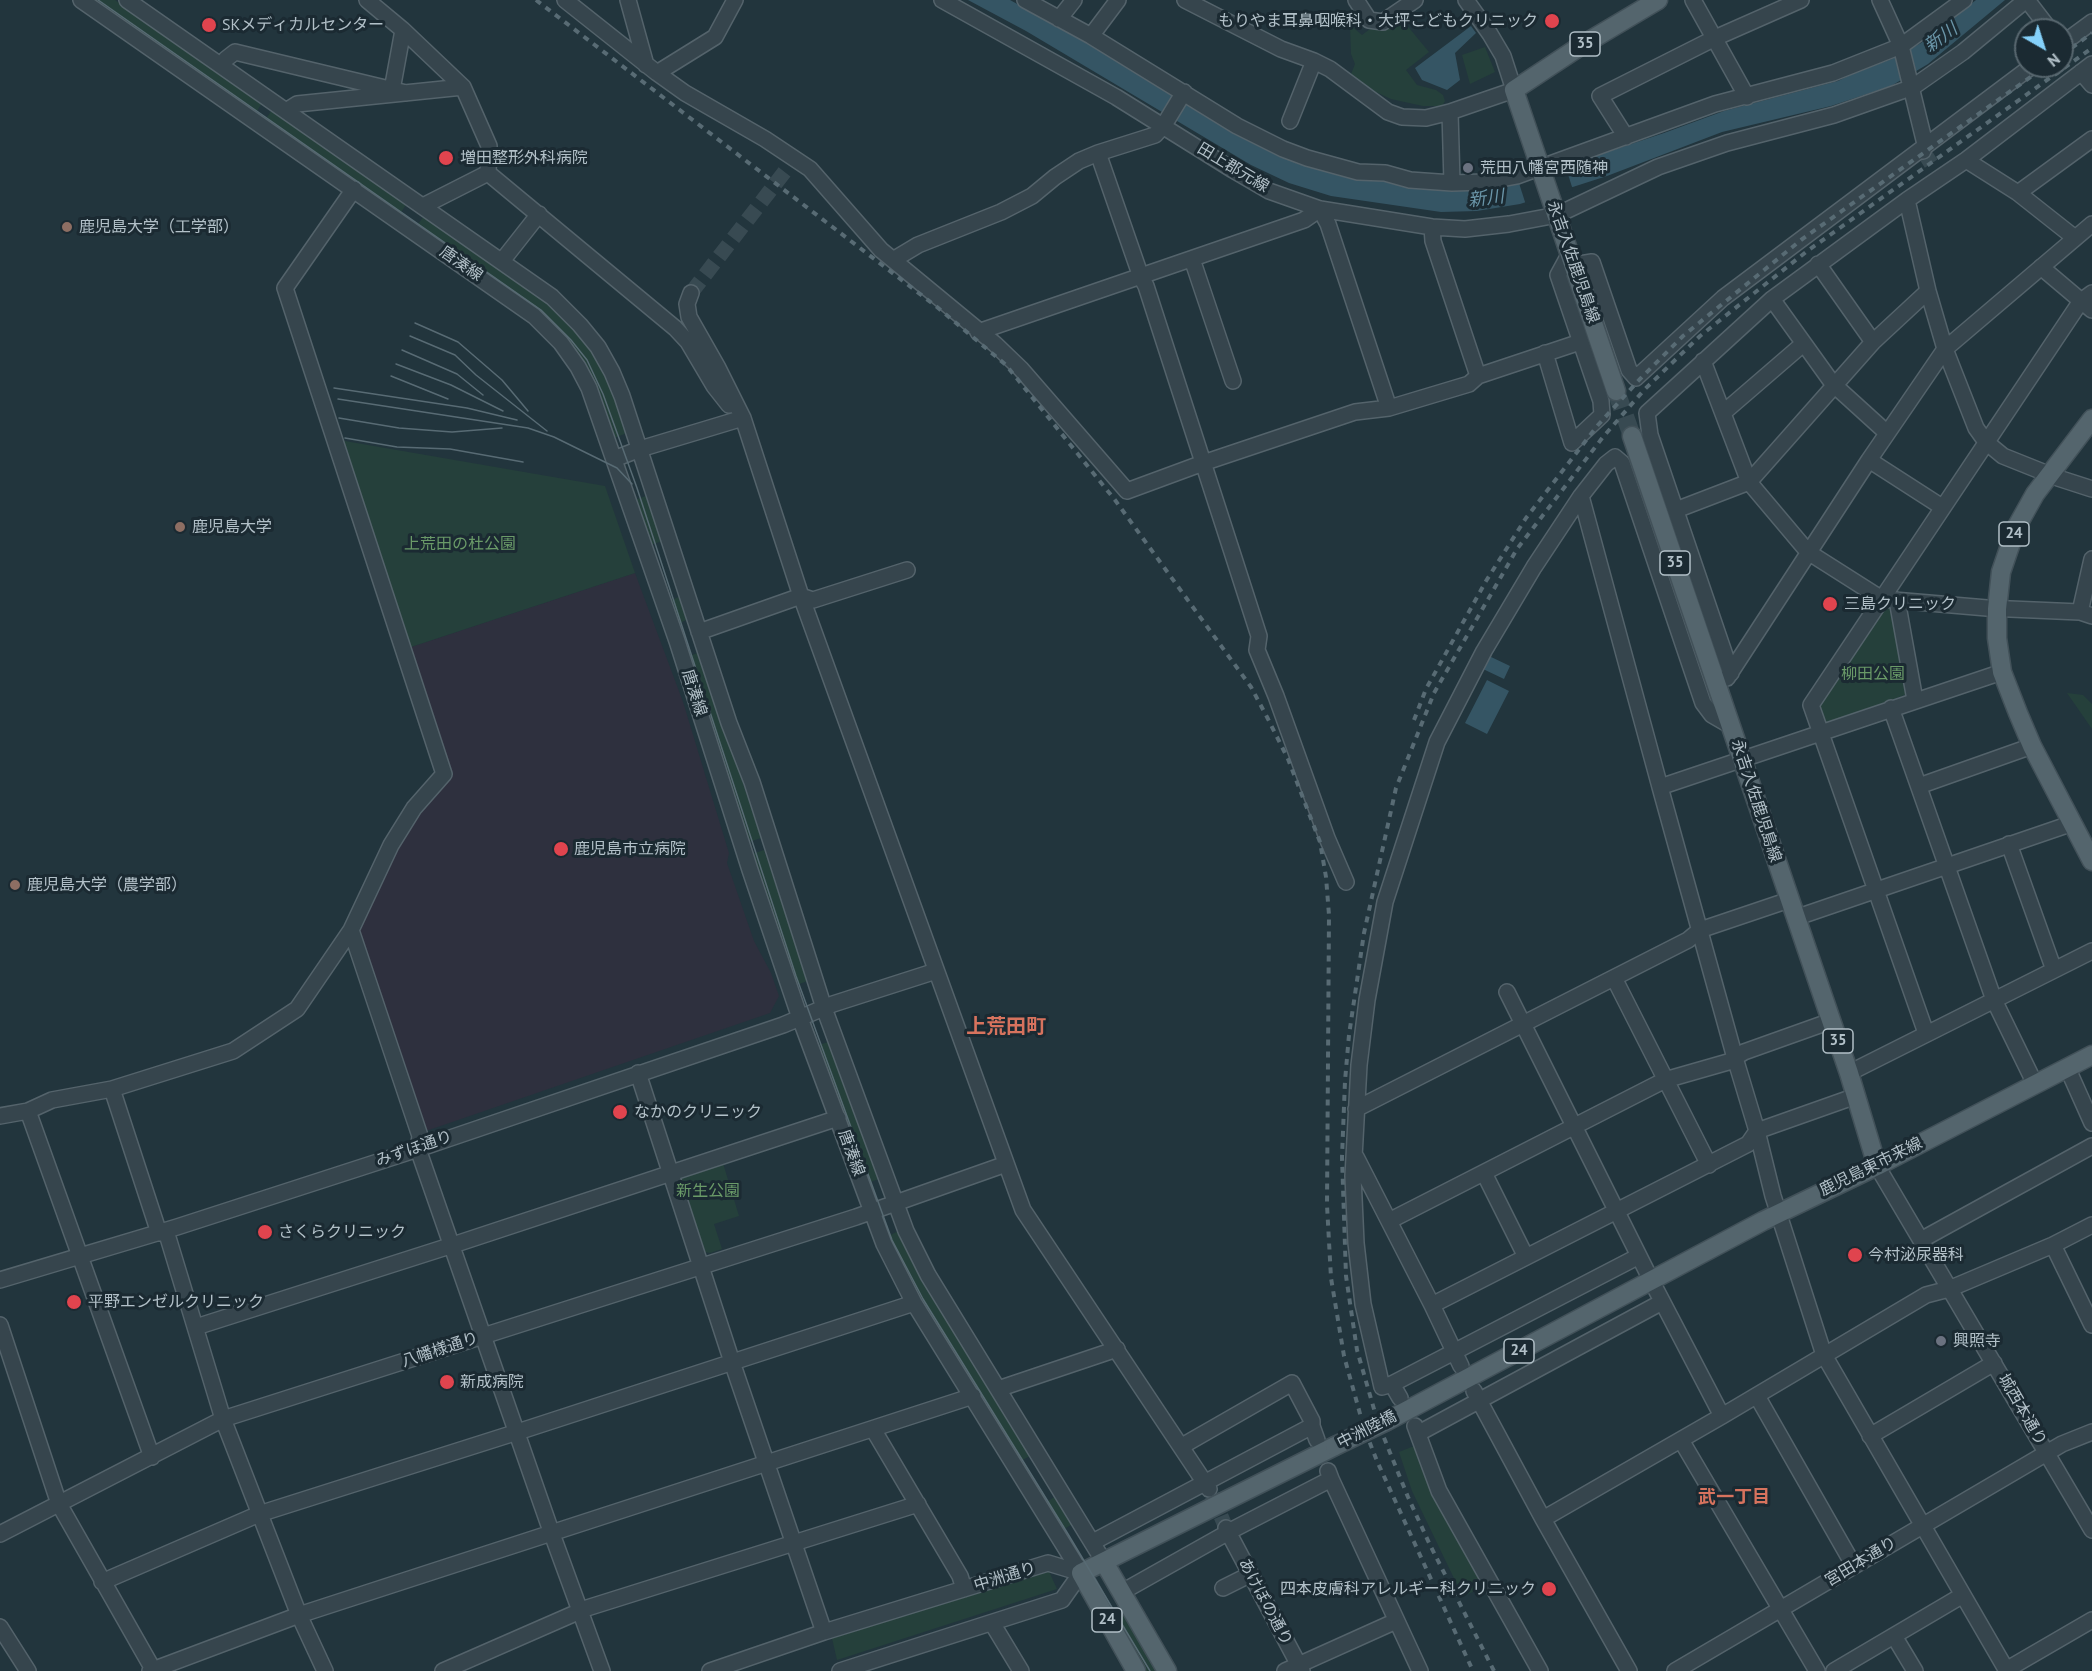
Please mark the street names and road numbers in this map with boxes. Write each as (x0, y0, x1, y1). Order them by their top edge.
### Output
road number: 35 (1570, 32, 1600, 56)
street label: 田上郡元線 (1194, 139, 1272, 197)
street label: 永吉入佐鹿児島線 (1543, 198, 1603, 326)
street label: 唐湊線 (436, 242, 486, 286)
road number: 24 (1999, 522, 2029, 546)
road number: 35 (1660, 551, 1690, 575)
street label: 唐湊線 (677, 667, 711, 719)
street label: 永吉入佐鹿児島線 (1727, 737, 1785, 865)
road number: 35 (1823, 1029, 1853, 1053)
street label: みずほ通り (373, 1127, 455, 1171)
street label: 唐湊線 (834, 1127, 868, 1179)
street label: 鹿児島東市来線 (1816, 1134, 1926, 1200)
street label: 八幡様通り (399, 1329, 481, 1371)
road number: 24 (1504, 1339, 1534, 1363)
street label: 城西本通り (1994, 1371, 2050, 1449)
street label: 中洲陸橋 (1334, 1407, 1400, 1453)
street label: 宮田本通り (1822, 1533, 1900, 1591)
street label: あけぼの通り (1234, 1555, 1296, 1649)
street label: 中洲通り (972, 1558, 1038, 1596)
road number: 24 (1092, 1608, 1122, 1632)

